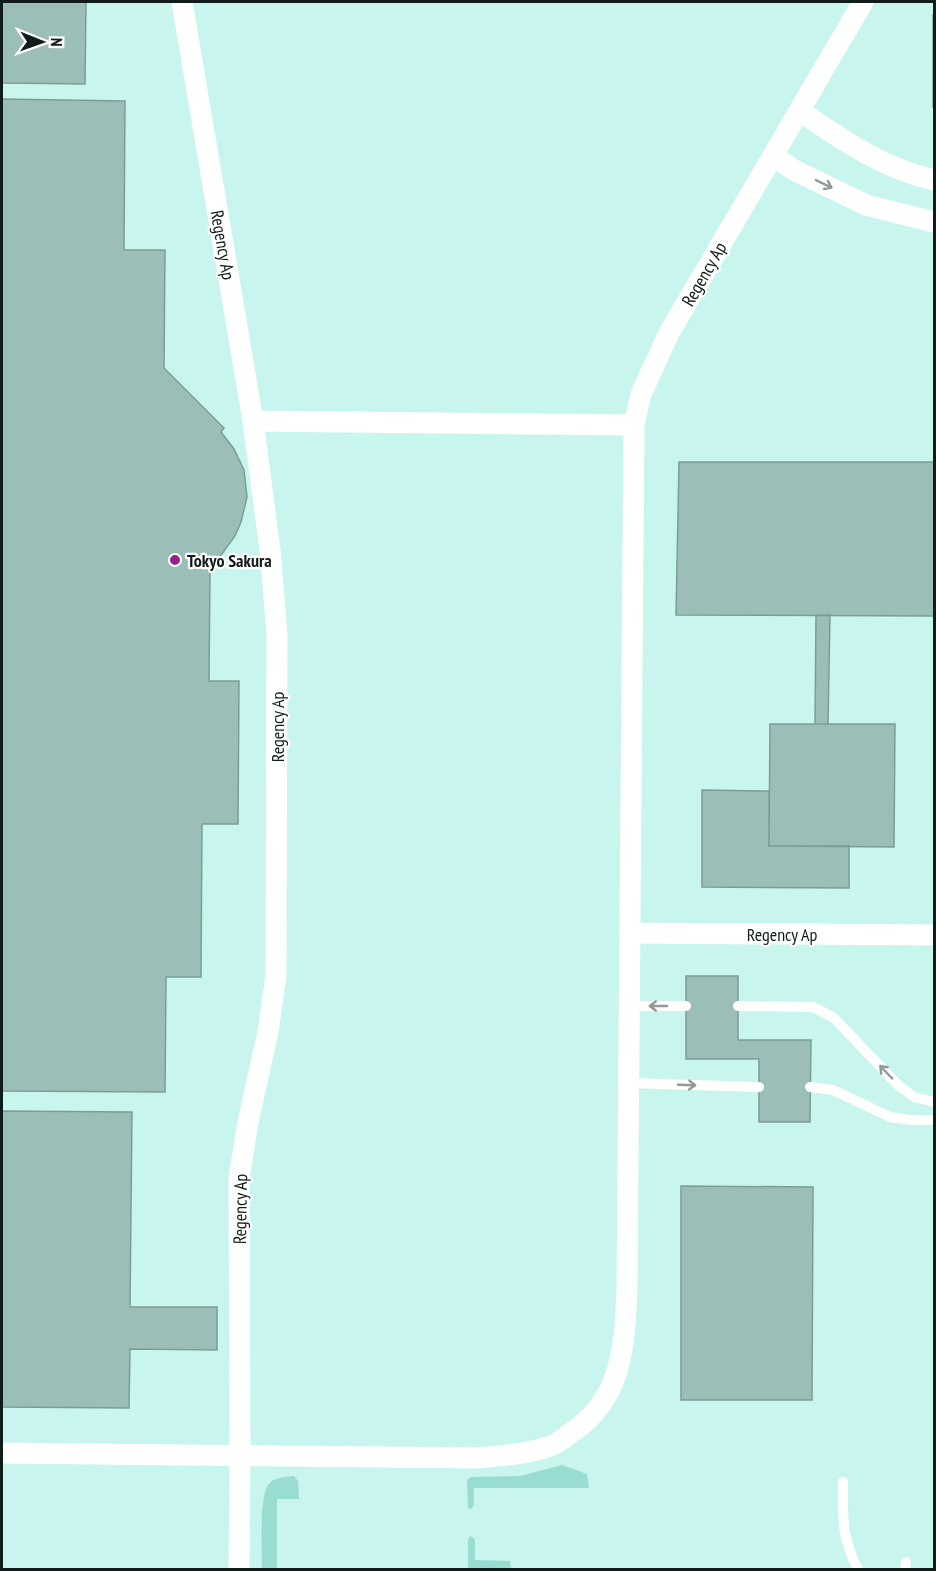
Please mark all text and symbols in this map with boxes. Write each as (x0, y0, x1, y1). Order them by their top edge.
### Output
north arrow (12, 12, 72, 72)
text: N (47, 38, 67, 47)
one-way arrow (815, 179, 833, 191)
street label: Regency Ap (206, 208, 240, 282)
street label: Regency Ap (676, 238, 732, 310)
place label: Tokyo Sakura (187, 549, 272, 572)
marker: Tokyo Sakura (168, 553, 182, 567)
street label: Regency Ap (266, 692, 289, 762)
street label: Regency Ap (747, 923, 817, 946)
one-way arrow (648, 1000, 668, 1012)
one-way arrow (879, 1065, 894, 1080)
one-way arrow (676, 1079, 696, 1091)
street label: Regency Ap (228, 1173, 252, 1244)

